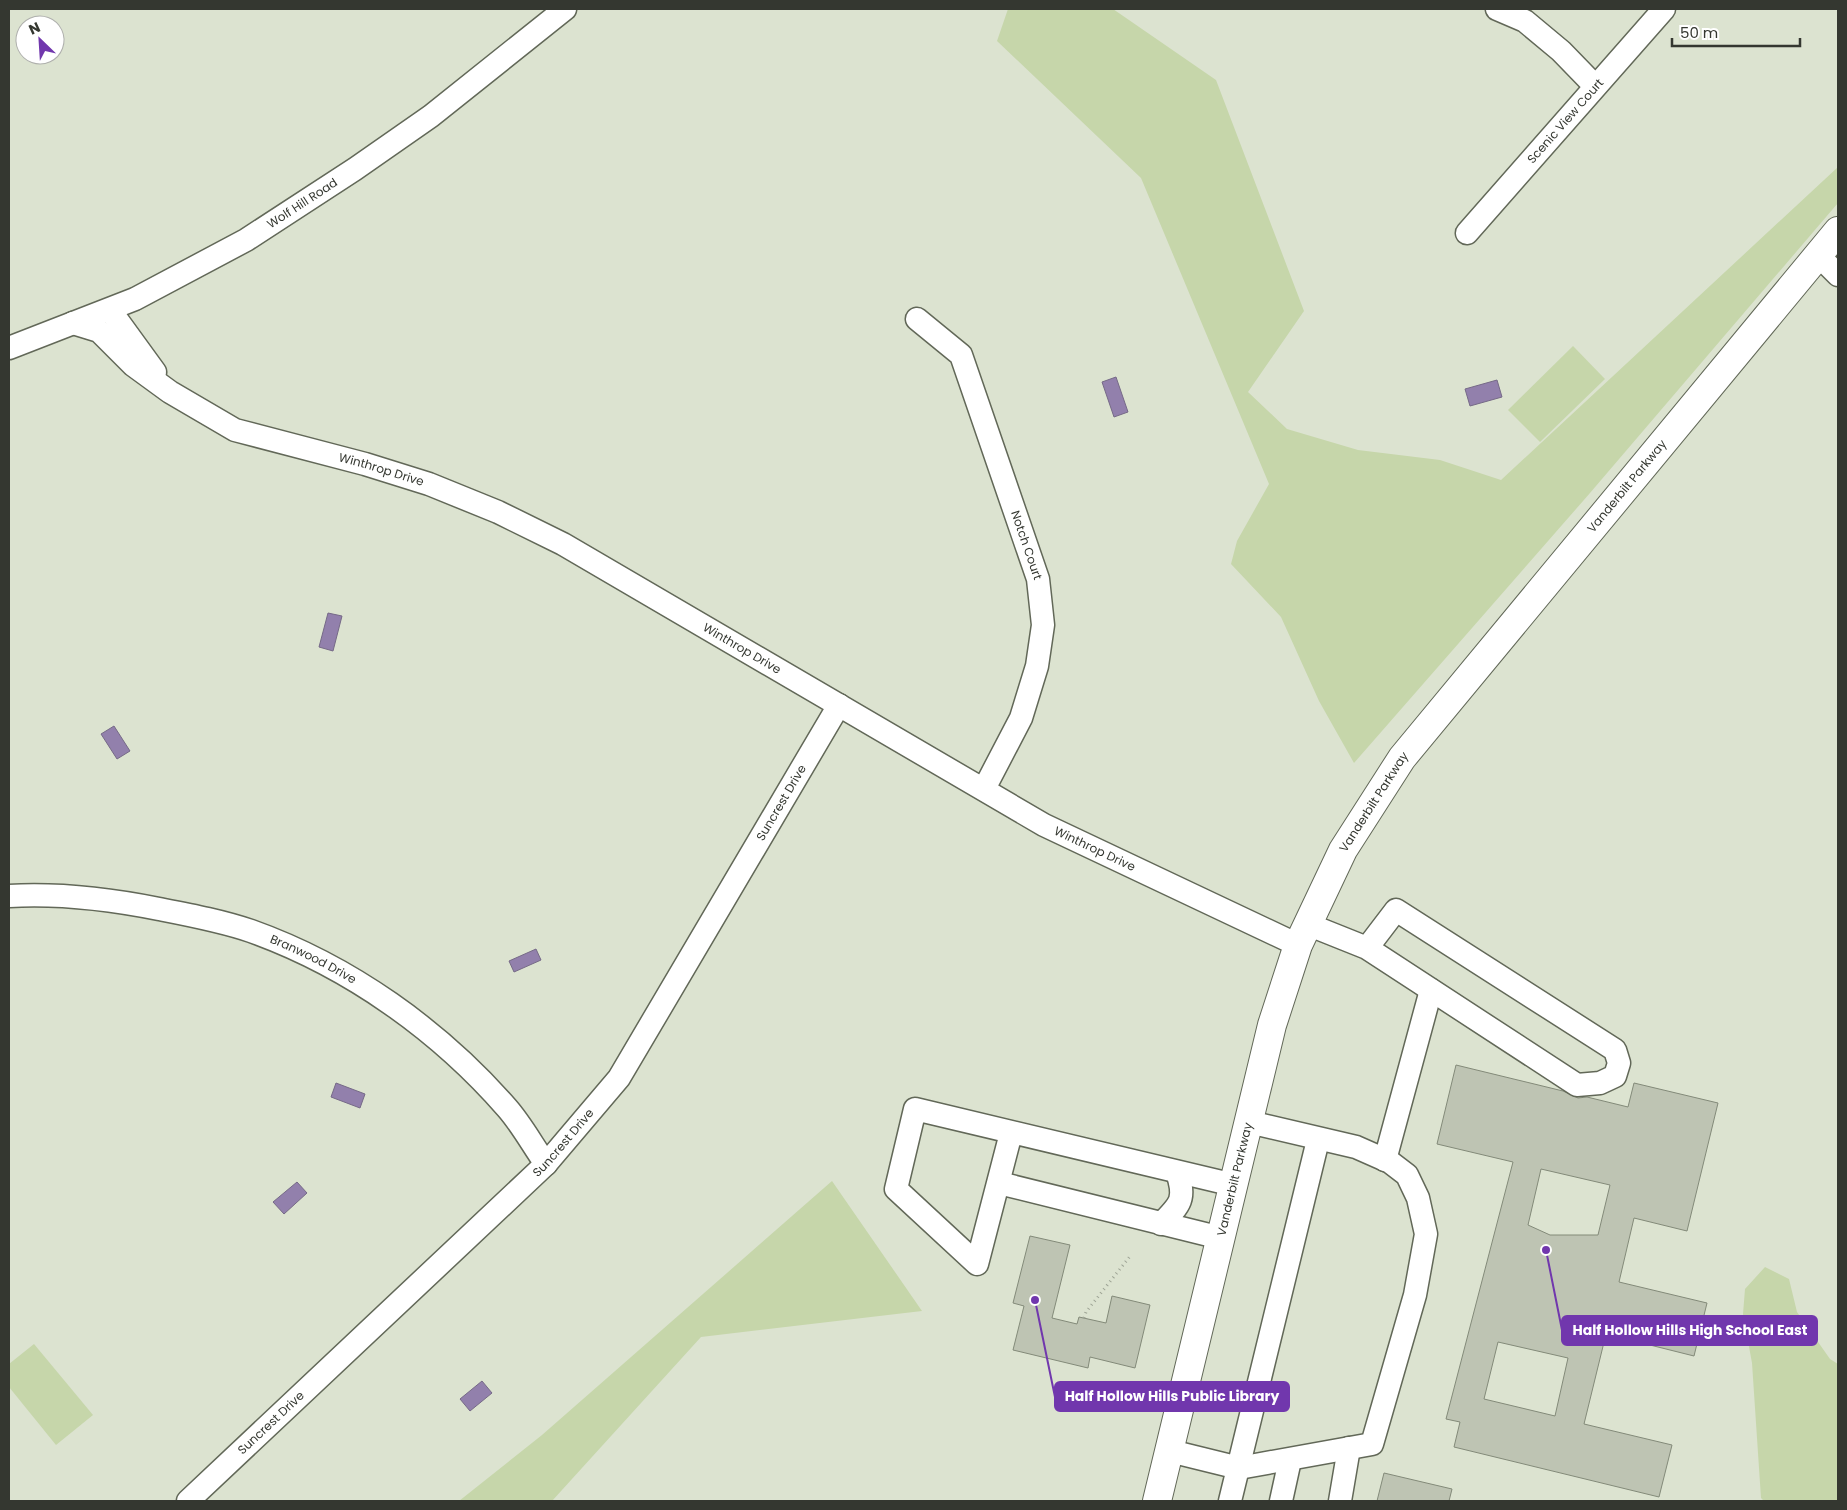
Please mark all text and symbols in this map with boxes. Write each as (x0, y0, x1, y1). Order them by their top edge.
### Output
north arrow (15, 15, 65, 65)
scale bar (1672, 15, 1800, 47)
text: N (26, 17, 44, 40)
text: 50 m (1680, 22, 1718, 43)
street label: Scenic View Court (1523, 75, 1607, 167)
street label: Wolf Hill Road (263, 174, 341, 232)
street label: Vanderbilt Parkway (1583, 436, 1670, 536)
street label: Winthrop Drive (337, 449, 426, 490)
street label: Notch Court (1007, 508, 1047, 582)
street label: Winthrop Drive (700, 619, 785, 678)
street label: Vanderbilt Parkway (1335, 748, 1412, 855)
street label: Suncrest Drive (752, 761, 810, 844)
street label: Winthrop Drive (1052, 822, 1138, 875)
street label: Branwood Drive (268, 930, 360, 987)
street label: Suncrest Drive (529, 1105, 597, 1180)
street label: Vanderbilt Parkway (1212, 1120, 1256, 1238)
callout: Half Hollow Hills High School East (1562, 1316, 1817, 1345)
text: Half Hollow Hills High School East (1572, 1320, 1808, 1340)
callout: Half Hollow Hills Public Library (1055, 1382, 1289, 1411)
text: Half Hollow Hills Public Library (1065, 1386, 1280, 1406)
street label: Suncrest Drive (234, 1387, 308, 1458)

